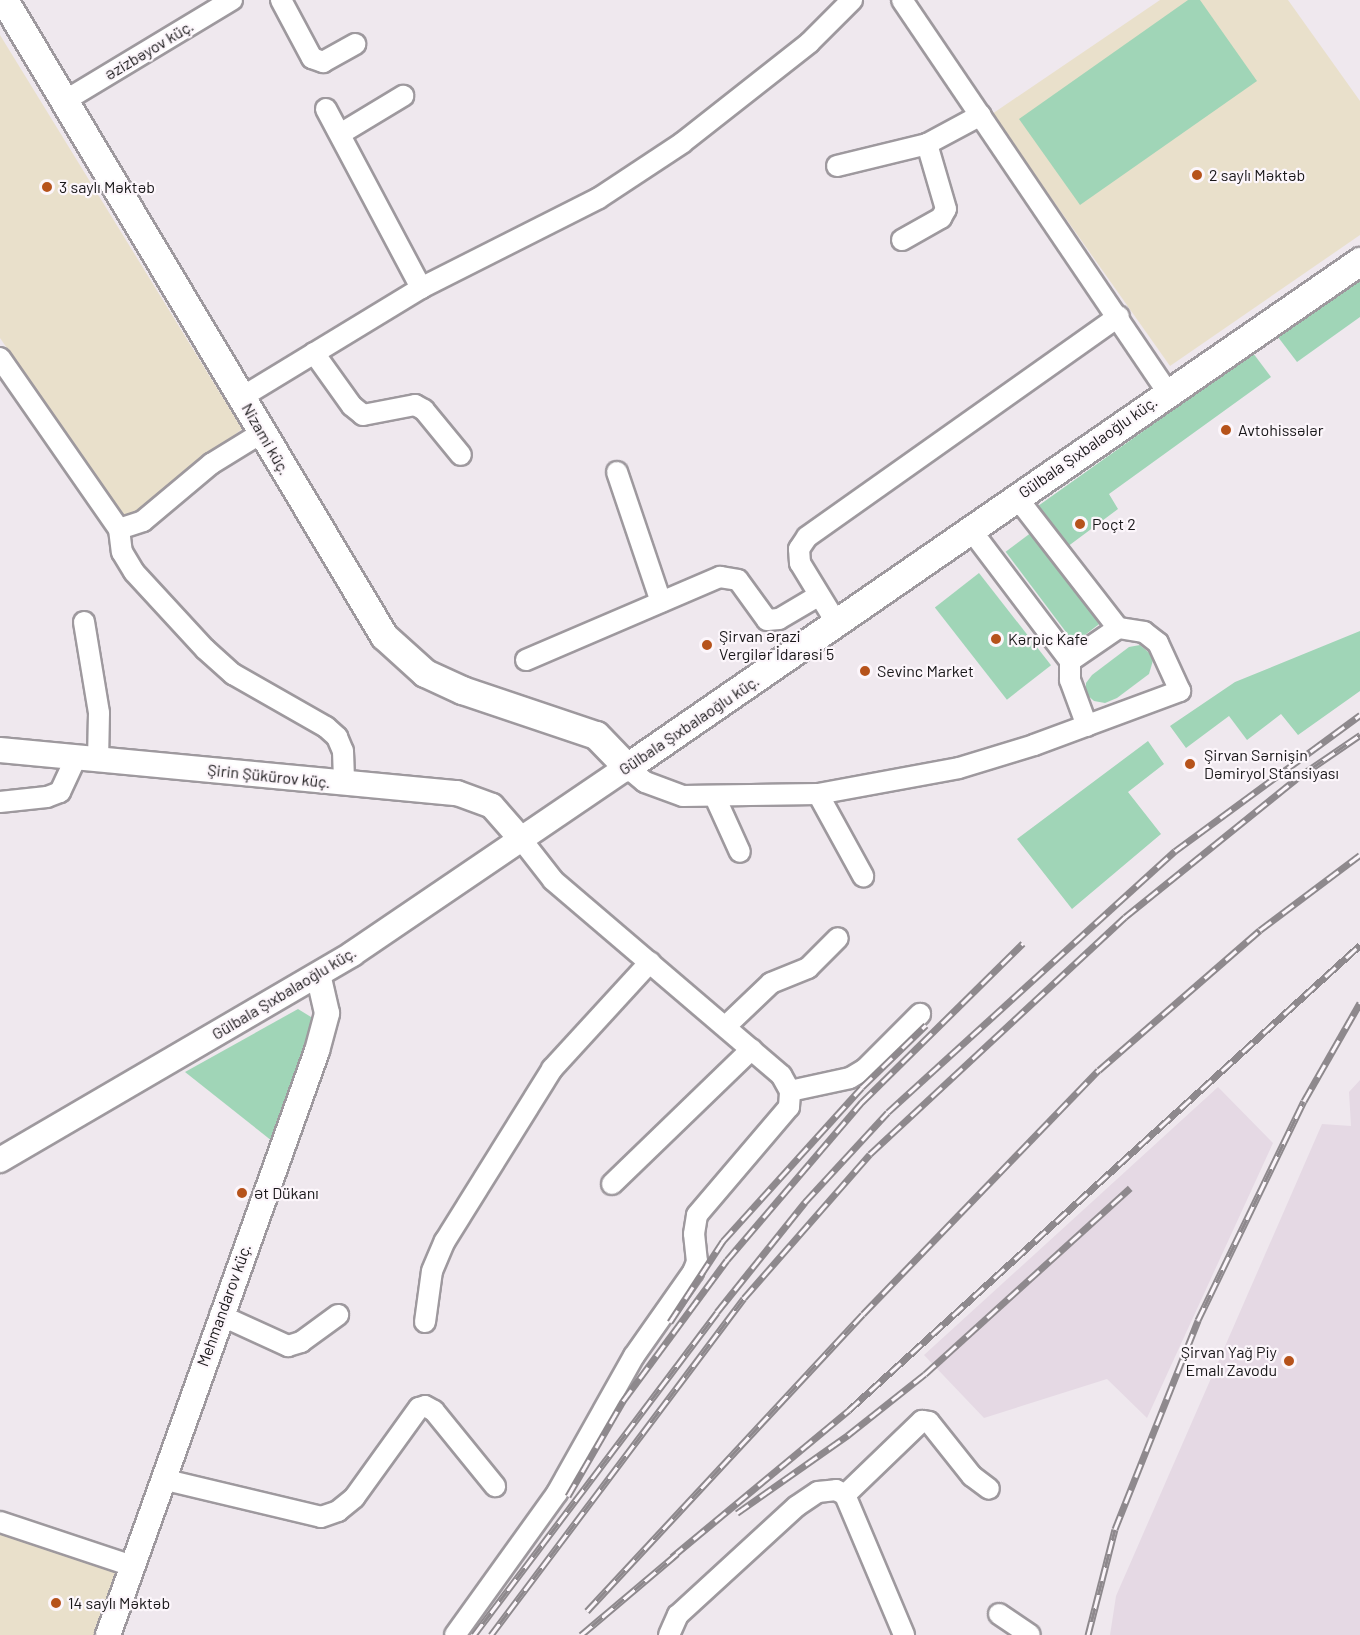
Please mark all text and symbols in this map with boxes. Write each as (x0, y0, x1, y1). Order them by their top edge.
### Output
street label: Əzizbəyov küç. (101, 16, 197, 84)
place label: 2 saylı Məktəb (1209, 165, 1305, 185)
marker: 2 saylı Məktəb (1190, 168, 1204, 182)
place label: 3 saylı Məktəb (59, 177, 155, 197)
marker: 3 saylı Məktəb (40, 180, 54, 194)
street label: Gülbala Şıxbalaoğlu küç. (1015, 392, 1161, 502)
street label: Nizami küç. (238, 400, 294, 478)
place label: Avtohissələr (1238, 420, 1324, 440)
marker: Avtohissələr (1219, 423, 1233, 437)
place label: Poçt 2 (1092, 514, 1136, 534)
marker: Poçt 2 (1073, 517, 1087, 531)
place label: Şirvan Ərazi Vergilər İdarəsi 5 (719, 626, 834, 664)
place label: Kərpic Kafe (1008, 629, 1088, 649)
marker: Kərpic Kafe (989, 632, 1003, 646)
marker: Şirvan Ərazi Vergilər İdarəsi 5 (700, 638, 714, 652)
place label: Sevinc Market (877, 661, 974, 681)
marker: Sevinc Market (858, 664, 872, 678)
street label: Gülbala Şıxbalaoğlu küç. (615, 671, 763, 779)
place label: Şirvan Sərnişin Dəmiryol Stansiyası (1204, 745, 1339, 783)
marker: Şirvan Sərnişin Dəmiryol Stansiyası (1181, 755, 1199, 773)
street label: Şirin Şükürov küç. (206, 760, 332, 792)
street label: Gülbala Şıxbalaoğlu küç. (208, 942, 360, 1044)
place label: Ət Dükanı (254, 1183, 319, 1203)
marker: Ət Dükanı (235, 1186, 249, 1200)
street label: Mehmandarov küç. (193, 1241, 255, 1369)
place label: Şirvan Yağ Piy Emalı Zavodu (1181, 1342, 1277, 1380)
marker: Şirvan Yağ Piy Emalı Zavodu (1282, 1354, 1296, 1368)
place label: 14 saylı Məktəb (68, 1593, 170, 1613)
marker: 14 saylı Məktəb (49, 1596, 63, 1610)

